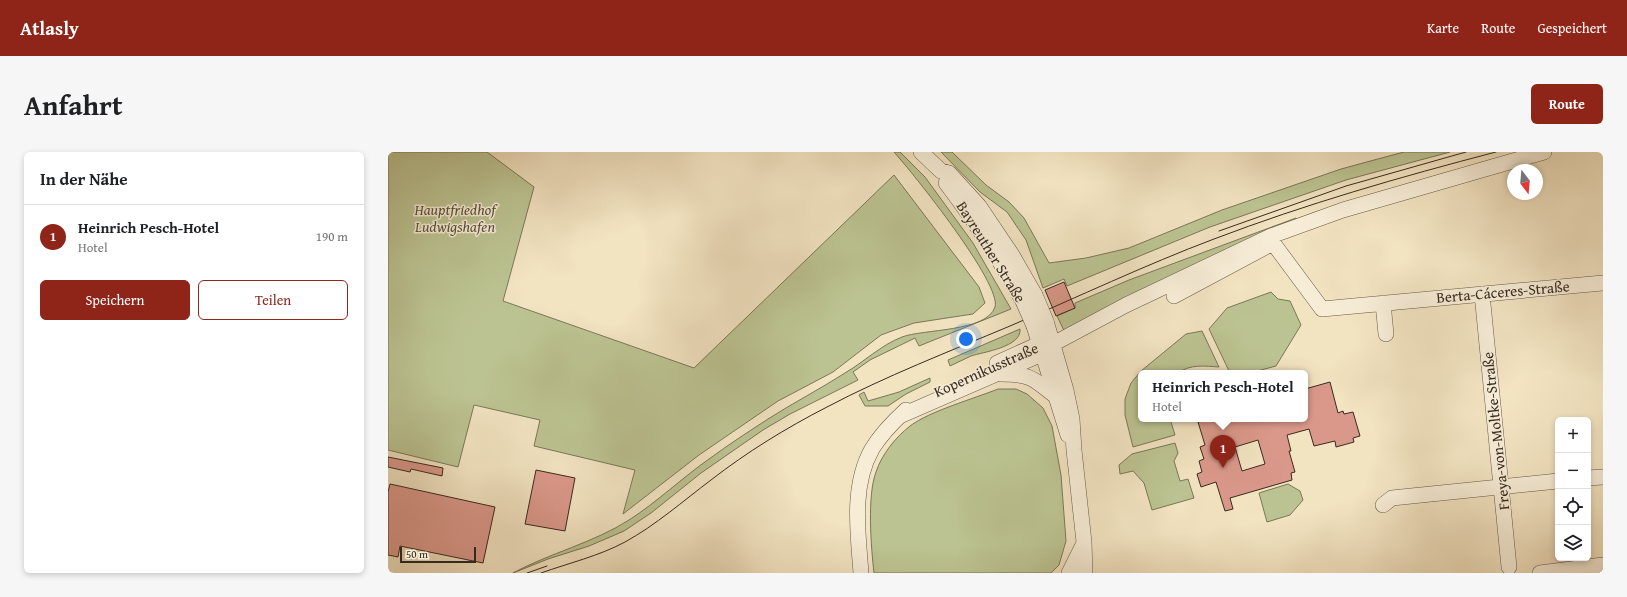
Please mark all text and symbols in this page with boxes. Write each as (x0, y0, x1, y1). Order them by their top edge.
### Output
text: Atlasly (20, 14, 79, 42)
text: Karte (1427, 18, 1459, 38)
text: Route (1481, 18, 1515, 38)
text: Gespeichert (1537, 18, 1607, 38)
text: Anfahrt (24, 84, 123, 125)
button: Route (1531, 84, 1603, 124)
north arrow (1507, 164, 1543, 200)
text: In der Nähe (40, 166, 128, 191)
street label: Bayreuther Straße (952, 197, 1031, 306)
park label: Hauptfriedhof Ludwigshafen (413, 199, 498, 237)
text: Heinrich Pesch-Hotel (78, 217, 219, 238)
text: 1 (50, 227, 56, 246)
text: 190 m (316, 227, 348, 246)
text: Hotel (78, 238, 108, 257)
street label: Berta-Cáceres-Straße (1435, 275, 1571, 308)
button: Speichern (40, 280, 190, 320)
button: Teilen (198, 280, 348, 320)
your location (956, 329, 976, 349)
street label: Kopernikusstraße (930, 337, 1041, 402)
street label: Freya-von-Moltke-Straße (1477, 351, 1514, 511)
popup (1138, 370, 1308, 422)
text: Heinrich Pesch-Hotel (1152, 376, 1294, 397)
text: Hotel (1152, 397, 1182, 416)
map controls (1555, 417, 1591, 561)
button: + (1555, 417, 1591, 453)
pin: 1 (1210, 435, 1236, 468)
button: − (1555, 453, 1591, 489)
button: locate (1555, 489, 1591, 525)
button: layers (1555, 525, 1591, 561)
scale bar (400, 545, 476, 564)
text: 50 m (406, 546, 428, 562)

